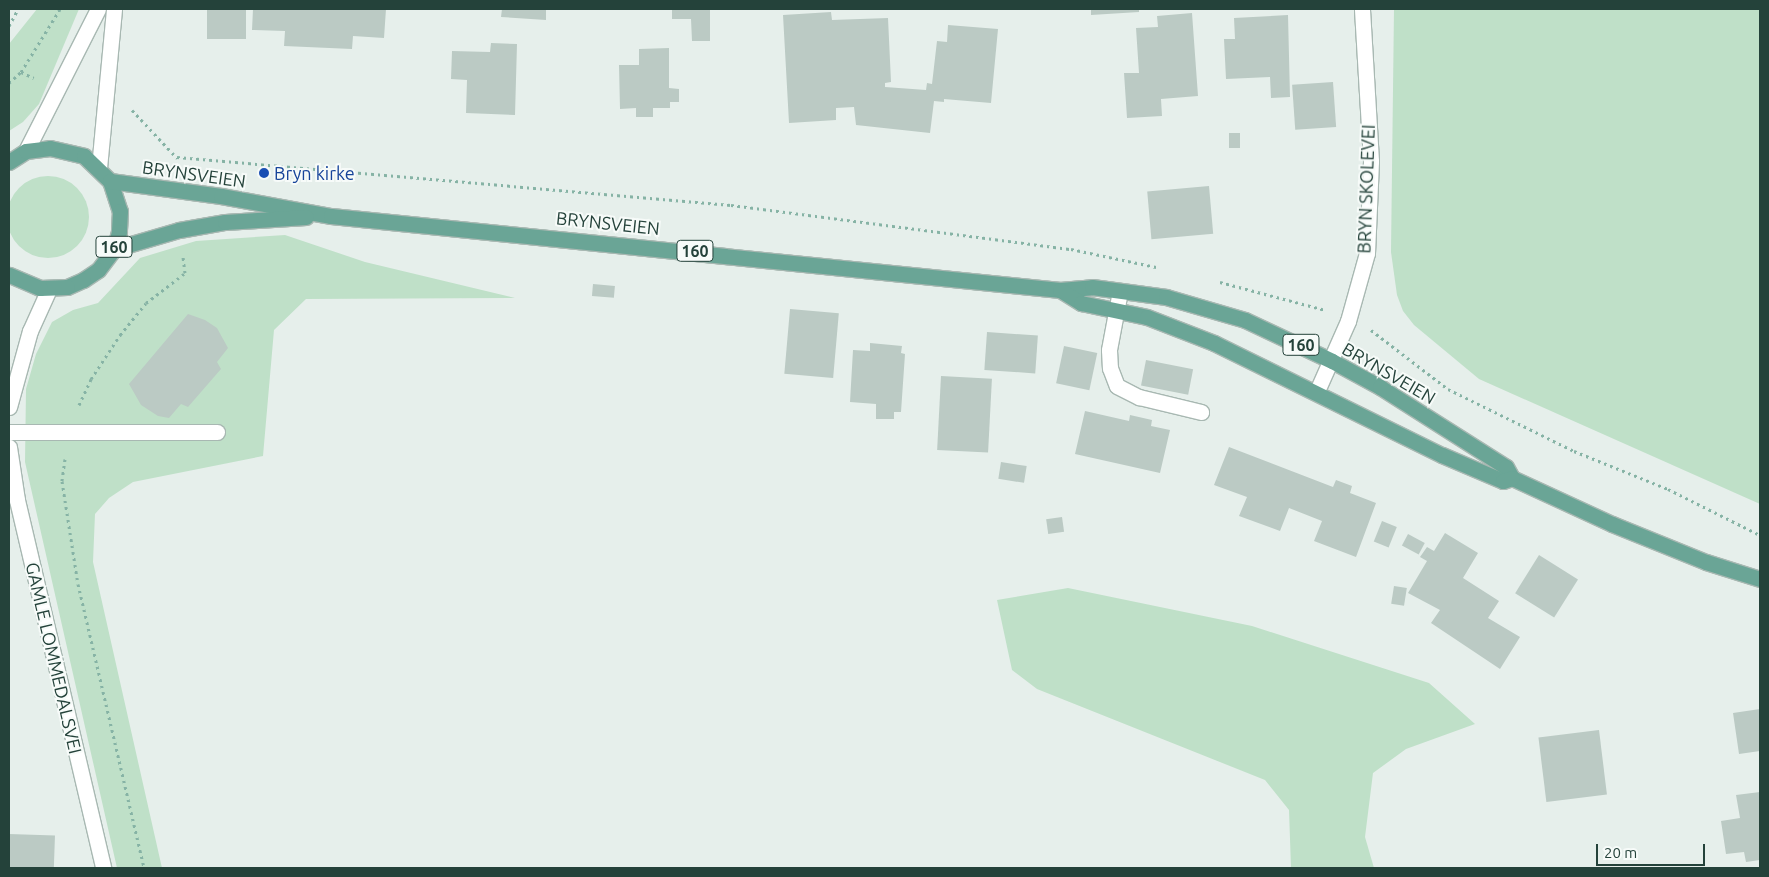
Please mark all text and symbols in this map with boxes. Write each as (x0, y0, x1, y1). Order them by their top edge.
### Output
street label: BRYN SKOLEVEI (1353, 124, 1379, 254)
street label: BRYNSVEIEN (141, 156, 247, 192)
place label: Bryn kirke (274, 162, 355, 184)
marker: Bryn kirke (258, 167, 270, 179)
street label: BRYNSVEIEN (555, 207, 661, 239)
road number: 160 (95, 233, 133, 260)
road number: 160 (676, 238, 714, 264)
road number: 160 (1282, 332, 1320, 358)
street label: BRYNSVEIEN (1338, 338, 1440, 408)
street label: GAMLE LOMMEDALSVEI (21, 560, 87, 756)
scale bar (1599, 834, 1708, 866)
text: 20 m (1604, 844, 1637, 861)

